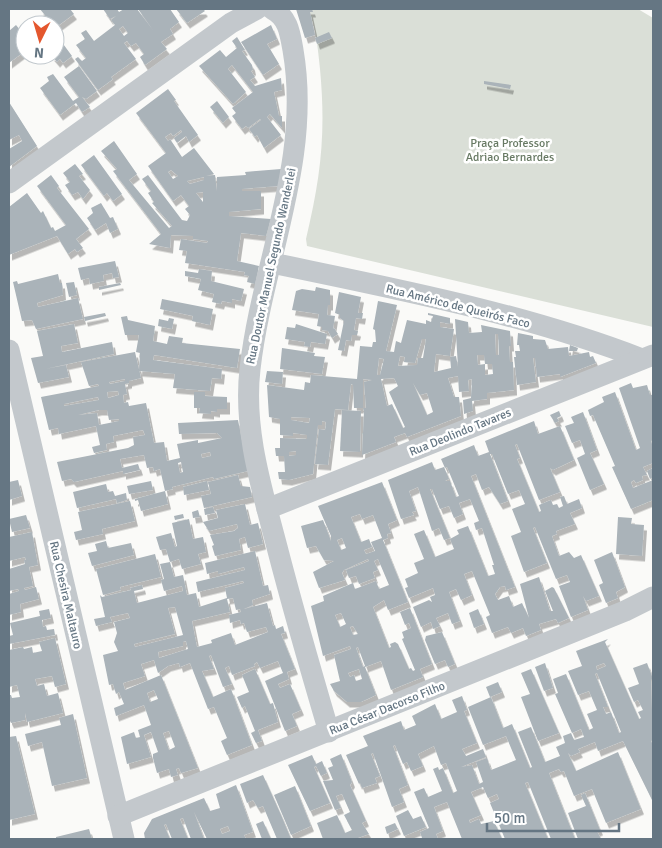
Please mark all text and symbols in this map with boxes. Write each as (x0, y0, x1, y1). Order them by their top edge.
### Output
north arrow (15, 15, 65, 65)
text: N (33, 44, 45, 61)
park label: Praça Professor Adriao Bernardes (466, 136, 554, 165)
street label: Rua Doutor Manuel Segundo Wanderlei (243, 167, 300, 366)
street label: Rua Américo de Queirós Faco (384, 281, 532, 332)
street label: Rua Deolindo Tavares (407, 405, 513, 460)
street label: Rua Chesira Maltauro (46, 540, 85, 650)
street label: Rua César Dacorso Filho (327, 678, 447, 739)
scale bar (487, 800, 620, 832)
text: 50 m (494, 809, 525, 827)

